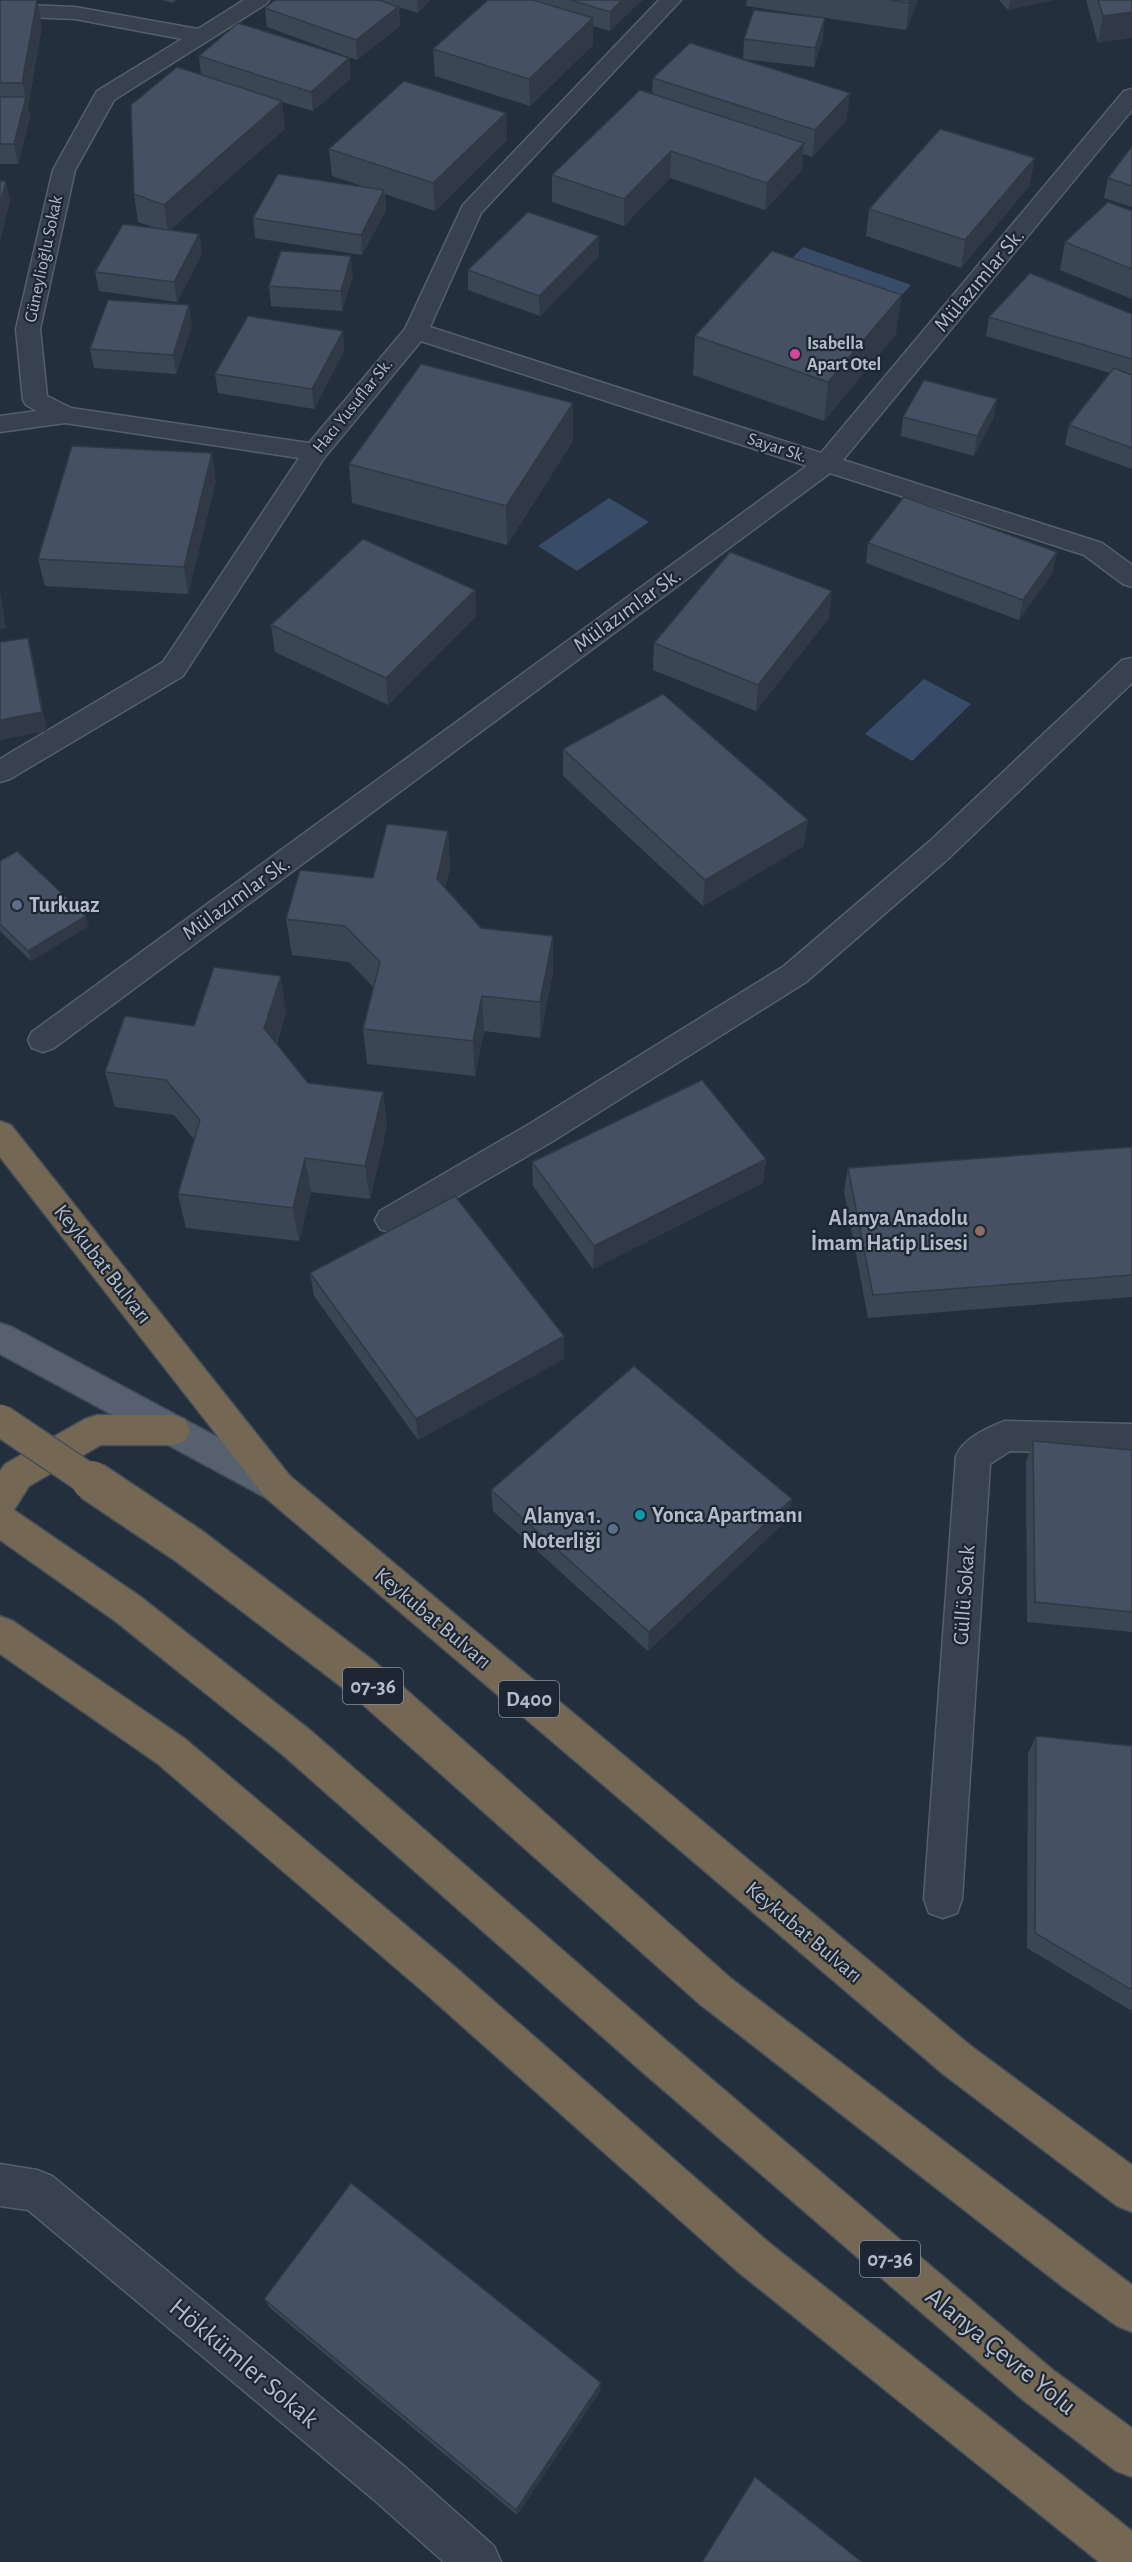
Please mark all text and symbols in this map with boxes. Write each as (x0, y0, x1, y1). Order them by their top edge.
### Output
street label: Güneylioğlu Sokak (22, 193, 66, 324)
street label: Mülazımlar Sk. (930, 224, 1028, 336)
place label: Isabella Apart Otel (807, 335, 881, 374)
marker: Isabella Apart Otel (788, 347, 802, 361)
street label: Hacı Yusuflar Sk. (310, 355, 396, 457)
street label: Sayar Sk. (745, 430, 809, 466)
street label: Mülazımlar Sk. (569, 564, 685, 656)
street label: Mülazımlar Sk. (178, 852, 294, 944)
place label: Turkuaz (29, 894, 100, 916)
marker: Turkuaz (10, 898, 24, 912)
street label: Keykubat Bulvarı (50, 1200, 156, 1328)
place label: Alanya Anadolu İmam Hatip Lisesi (811, 1207, 969, 1254)
marker: Alanya Anadolu İmam Hatip Lisesi (973, 1224, 987, 1238)
place label: Yonca Apartmanı (652, 1504, 803, 1526)
place label: Alanya 1. Noterliği (522, 1505, 601, 1552)
marker: Yonca Apartmanı (633, 1508, 647, 1522)
marker: Alanya 1. Noterliği (606, 1522, 620, 1536)
street label: Güllü Sokak (950, 1544, 978, 1646)
street label: Keykubat Bulvarı (371, 1563, 495, 1673)
road number: 07-36 (343, 1668, 403, 1704)
road number: D400 (499, 1681, 559, 1717)
street label: Keykubat Bulvarı (742, 1877, 866, 1987)
road number: 07-36 (860, 2241, 920, 2277)
street label: Alanya Çevre Yolu (920, 2282, 1082, 2421)
street label: Hökkümler Sokak (164, 2293, 324, 2433)

